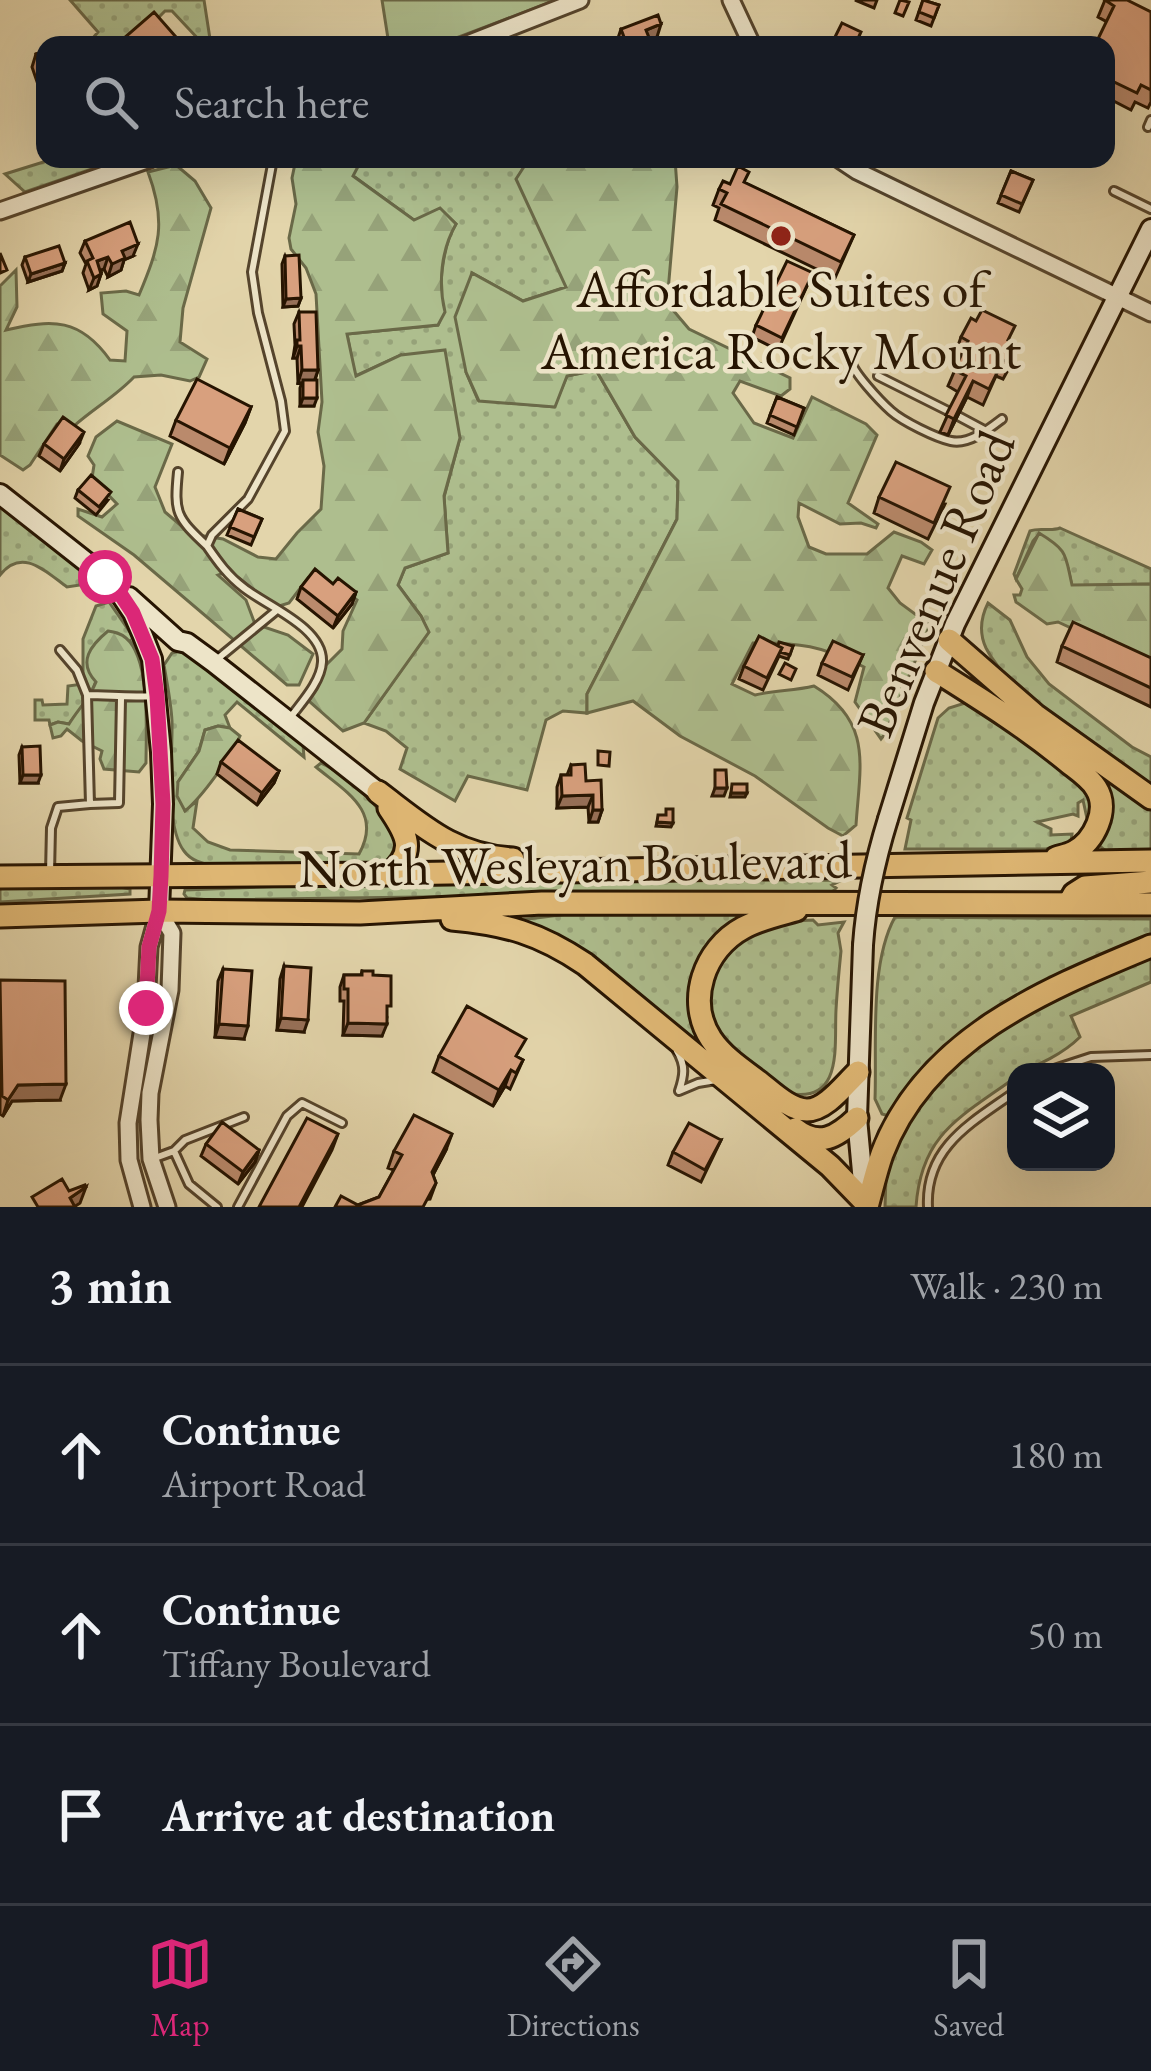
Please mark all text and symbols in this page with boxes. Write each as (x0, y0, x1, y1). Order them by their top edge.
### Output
search box (36, 36, 1115, 168)
icon: search (78, 69, 144, 135)
text: Search here (174, 73, 369, 131)
marker: Affordable Suites of America Rocky Mount (768, 223, 794, 249)
place label: Affordable Suites of America Rocky Mount (540, 253, 1021, 385)
street label: Benvenue Road (839, 419, 1031, 746)
route start (78, 550, 132, 604)
street label: North Wesleyan Boulevard (297, 823, 853, 903)
route end (119, 981, 173, 1035)
map controls (1007, 1063, 1115, 1171)
button: layers (1007, 1063, 1115, 1171)
text: 3 min (48, 1252, 172, 1318)
text: Walk · 230 m (910, 1260, 1103, 1311)
text: Continue (162, 1400, 340, 1458)
icon: ahead (48, 1422, 114, 1488)
text: 180 m (1009, 1429, 1103, 1480)
text: Airport Road (162, 1458, 366, 1509)
text: Continue (162, 1580, 340, 1638)
icon: ahead (48, 1602, 114, 1668)
text: 50 m (1027, 1609, 1103, 1660)
text: Tiffany Boulevard (162, 1638, 431, 1689)
icon: arrive (48, 1782, 114, 1848)
text: Arrive at destination (162, 1786, 555, 1844)
tab: Map (147, 1931, 213, 2046)
tab: Directions (507, 1931, 640, 2046)
tab: Saved (933, 1931, 1004, 2046)

